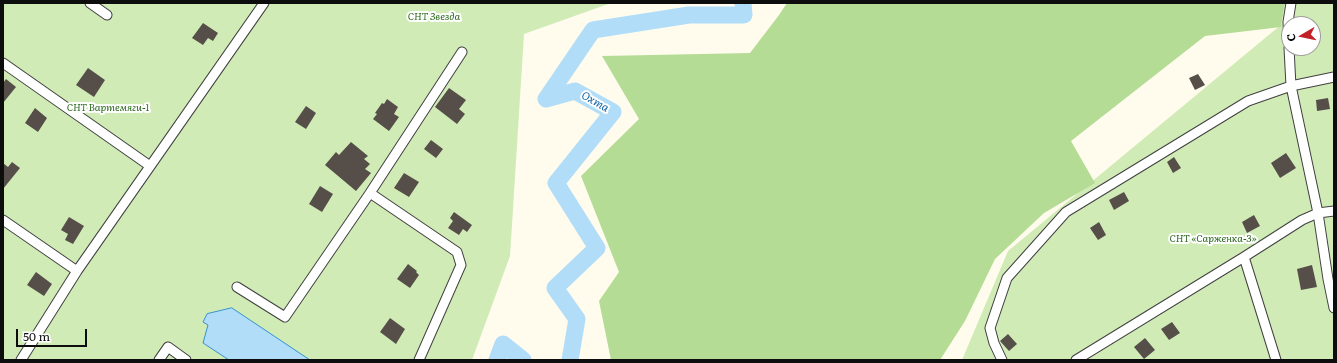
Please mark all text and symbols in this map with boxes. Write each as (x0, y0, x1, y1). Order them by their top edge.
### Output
park label: СНТ Звезда (408, 11, 460, 23)
north arrow (1281, 16, 1321, 56)
text: С (1282, 33, 1299, 43)
water label: Охта (579, 89, 611, 115)
park label: СНТ Вартемяги-1 (67, 102, 149, 114)
park label: СНТ «Сарженка-3» (1169, 233, 1257, 245)
scale bar (18, 321, 89, 347)
text: 50 m (23, 327, 50, 345)

